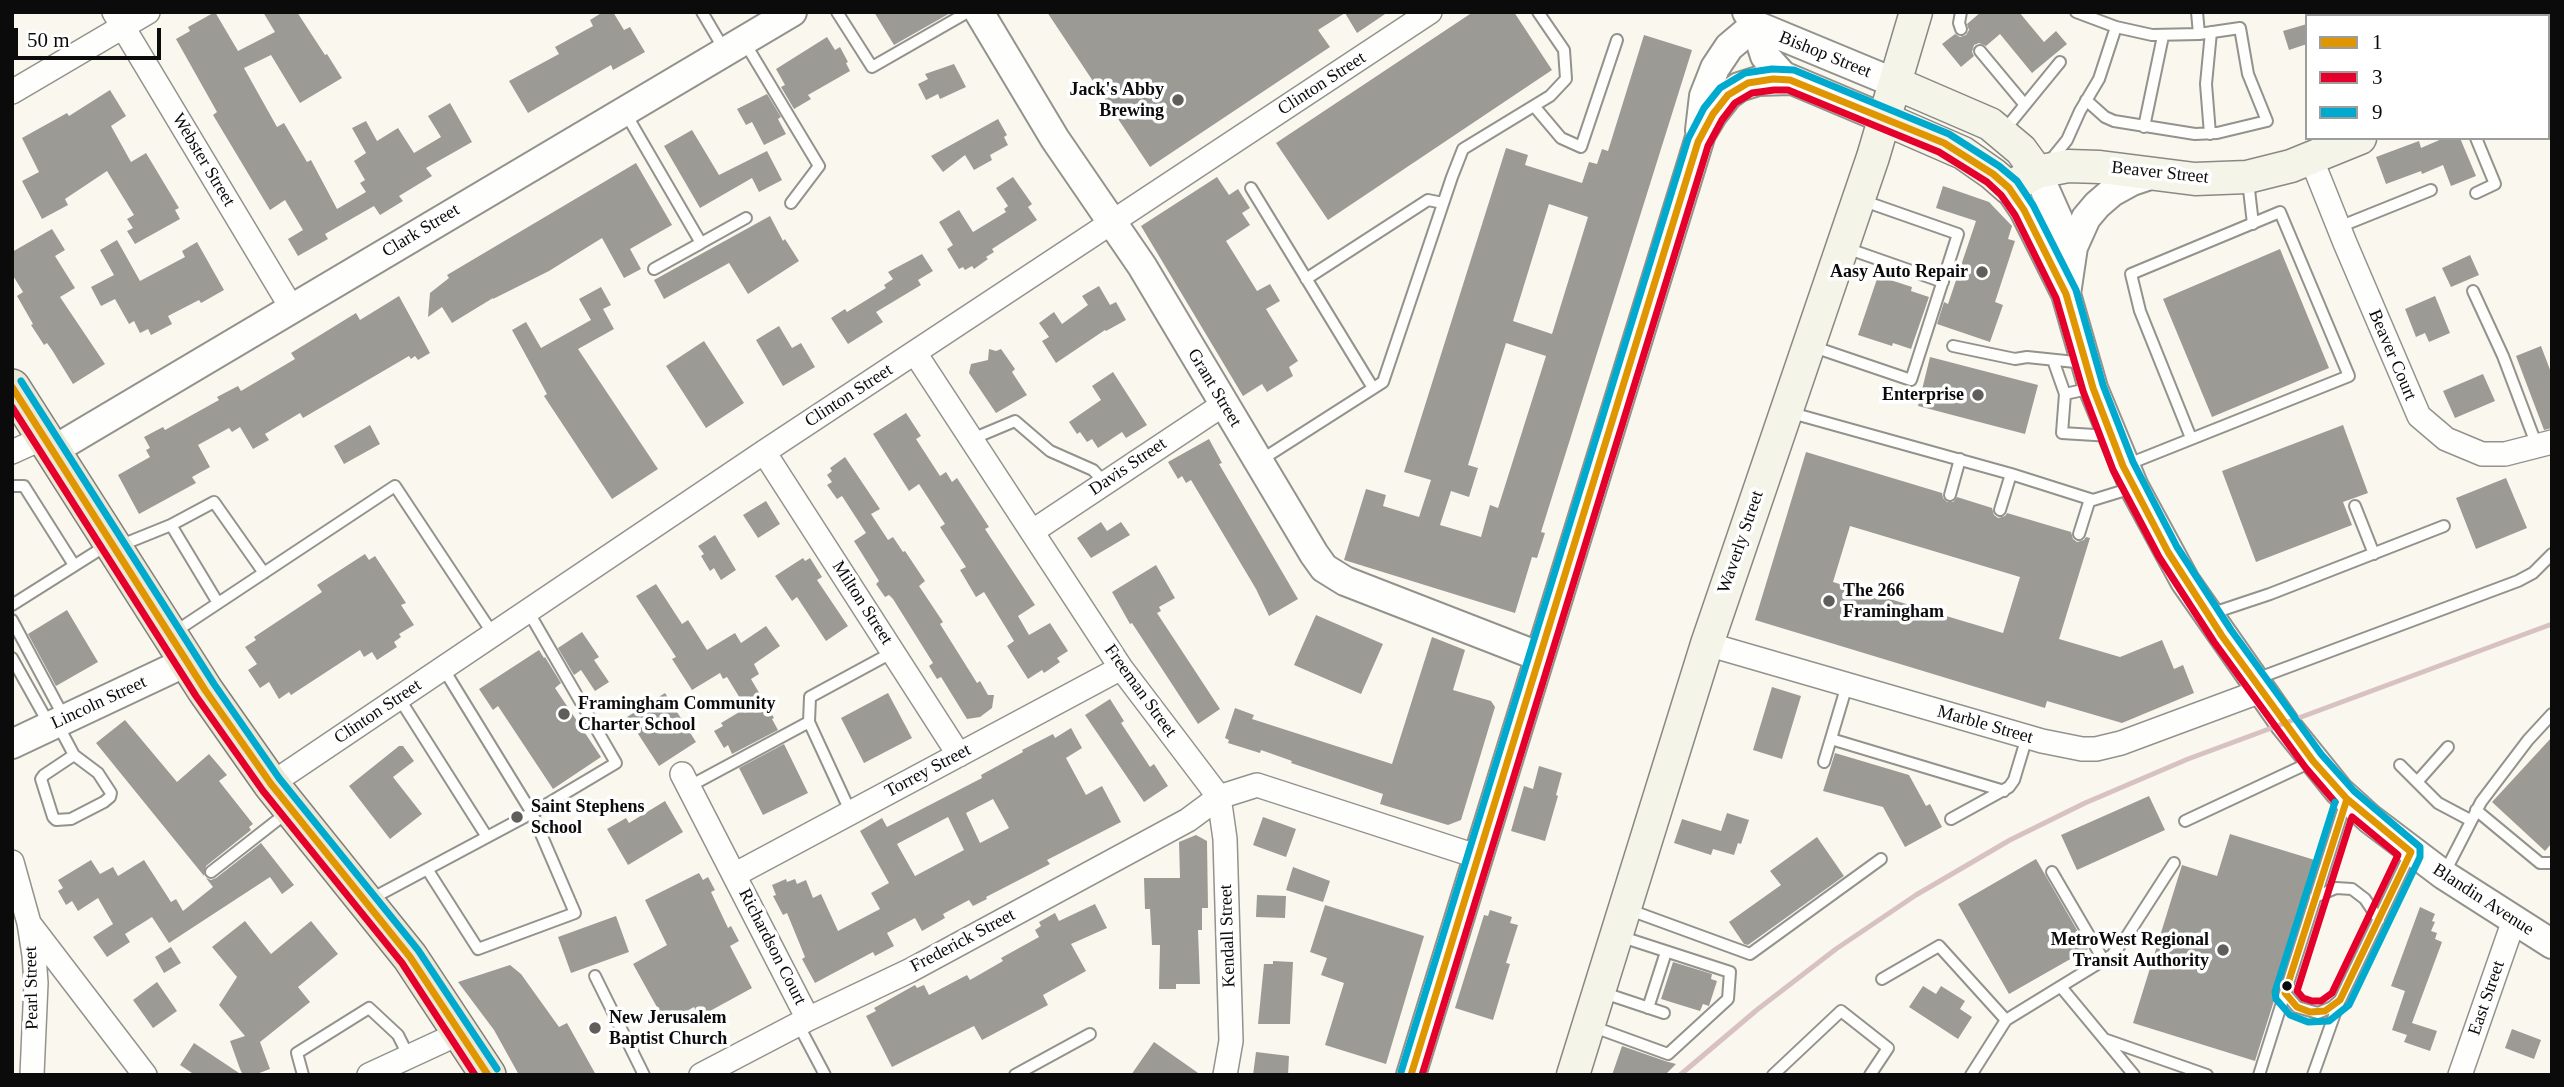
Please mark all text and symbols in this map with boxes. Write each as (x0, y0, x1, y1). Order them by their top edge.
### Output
scale bar (18, 14, 164, 58)
legend (2305, 14, 2550, 140)
street label: Bishop Street (1776, 27, 1874, 83)
text: 50 m (27, 28, 70, 52)
text: 1 (2372, 30, 2383, 54)
street label: Clinton Street (1274, 48, 1370, 120)
text: 3 (2372, 65, 2383, 89)
place label: Jack's Abby Brewing (1069, 79, 1164, 122)
marker: Jack's Abby Brewing (1170, 92, 1186, 108)
text: 9 (2372, 100, 2383, 124)
street label: Webster Street (167, 109, 239, 211)
street label: Beaver Street (2110, 157, 2210, 189)
street label: Clark Street (378, 199, 464, 263)
place label: Aasy Auto Repair (1830, 261, 1968, 283)
marker: Aasy Auto Repair (1974, 264, 1990, 280)
street label: Beaver Court (2363, 306, 2421, 404)
street label: Grant Street (1182, 345, 1246, 431)
street label: Clinton Street (801, 360, 897, 432)
place label: Enterprise (1882, 384, 1964, 406)
marker: Enterprise (1970, 387, 1986, 403)
street label: Davis Street (1085, 433, 1171, 501)
street label: Waverly Street (1713, 488, 1769, 596)
street label: Milton Street (827, 557, 897, 649)
place label: The 266 Framingham (1843, 580, 1944, 622)
marker: The 266 Framingham (1821, 593, 1837, 609)
street label: Freeman Street (1099, 640, 1181, 742)
street label: Lincoln Street (48, 672, 150, 734)
street label: Clinton Street (330, 675, 426, 749)
place label: Framingham Community Charter School (578, 693, 775, 736)
street label: Marble Street (1935, 701, 2035, 749)
marker: Framingham Community Charter School (556, 706, 572, 722)
street label: Torrey Street (881, 739, 975, 803)
place label: Saint Stephens School (531, 796, 645, 838)
marker: Saint Stephens School (509, 809, 525, 825)
street label: Blandin Avenue (2428, 859, 2538, 941)
street label: Kendall Street (1215, 884, 1241, 988)
street label: Richardson Court (733, 885, 811, 1009)
street label: Frederick Street (907, 904, 1019, 978)
place label: MetroWest Regional Transit Authority (2051, 929, 2209, 972)
marker: MetroWest Regional Transit Authority (2215, 942, 2231, 958)
street label: Pearl Street (20, 946, 44, 1030)
street label: East Street (2464, 958, 2510, 1038)
unlabelled marker (2280, 979, 2294, 993)
place label: New Jerusalem Baptist Church (609, 1007, 727, 1050)
marker: New Jerusalem Baptist Church (587, 1020, 603, 1036)

